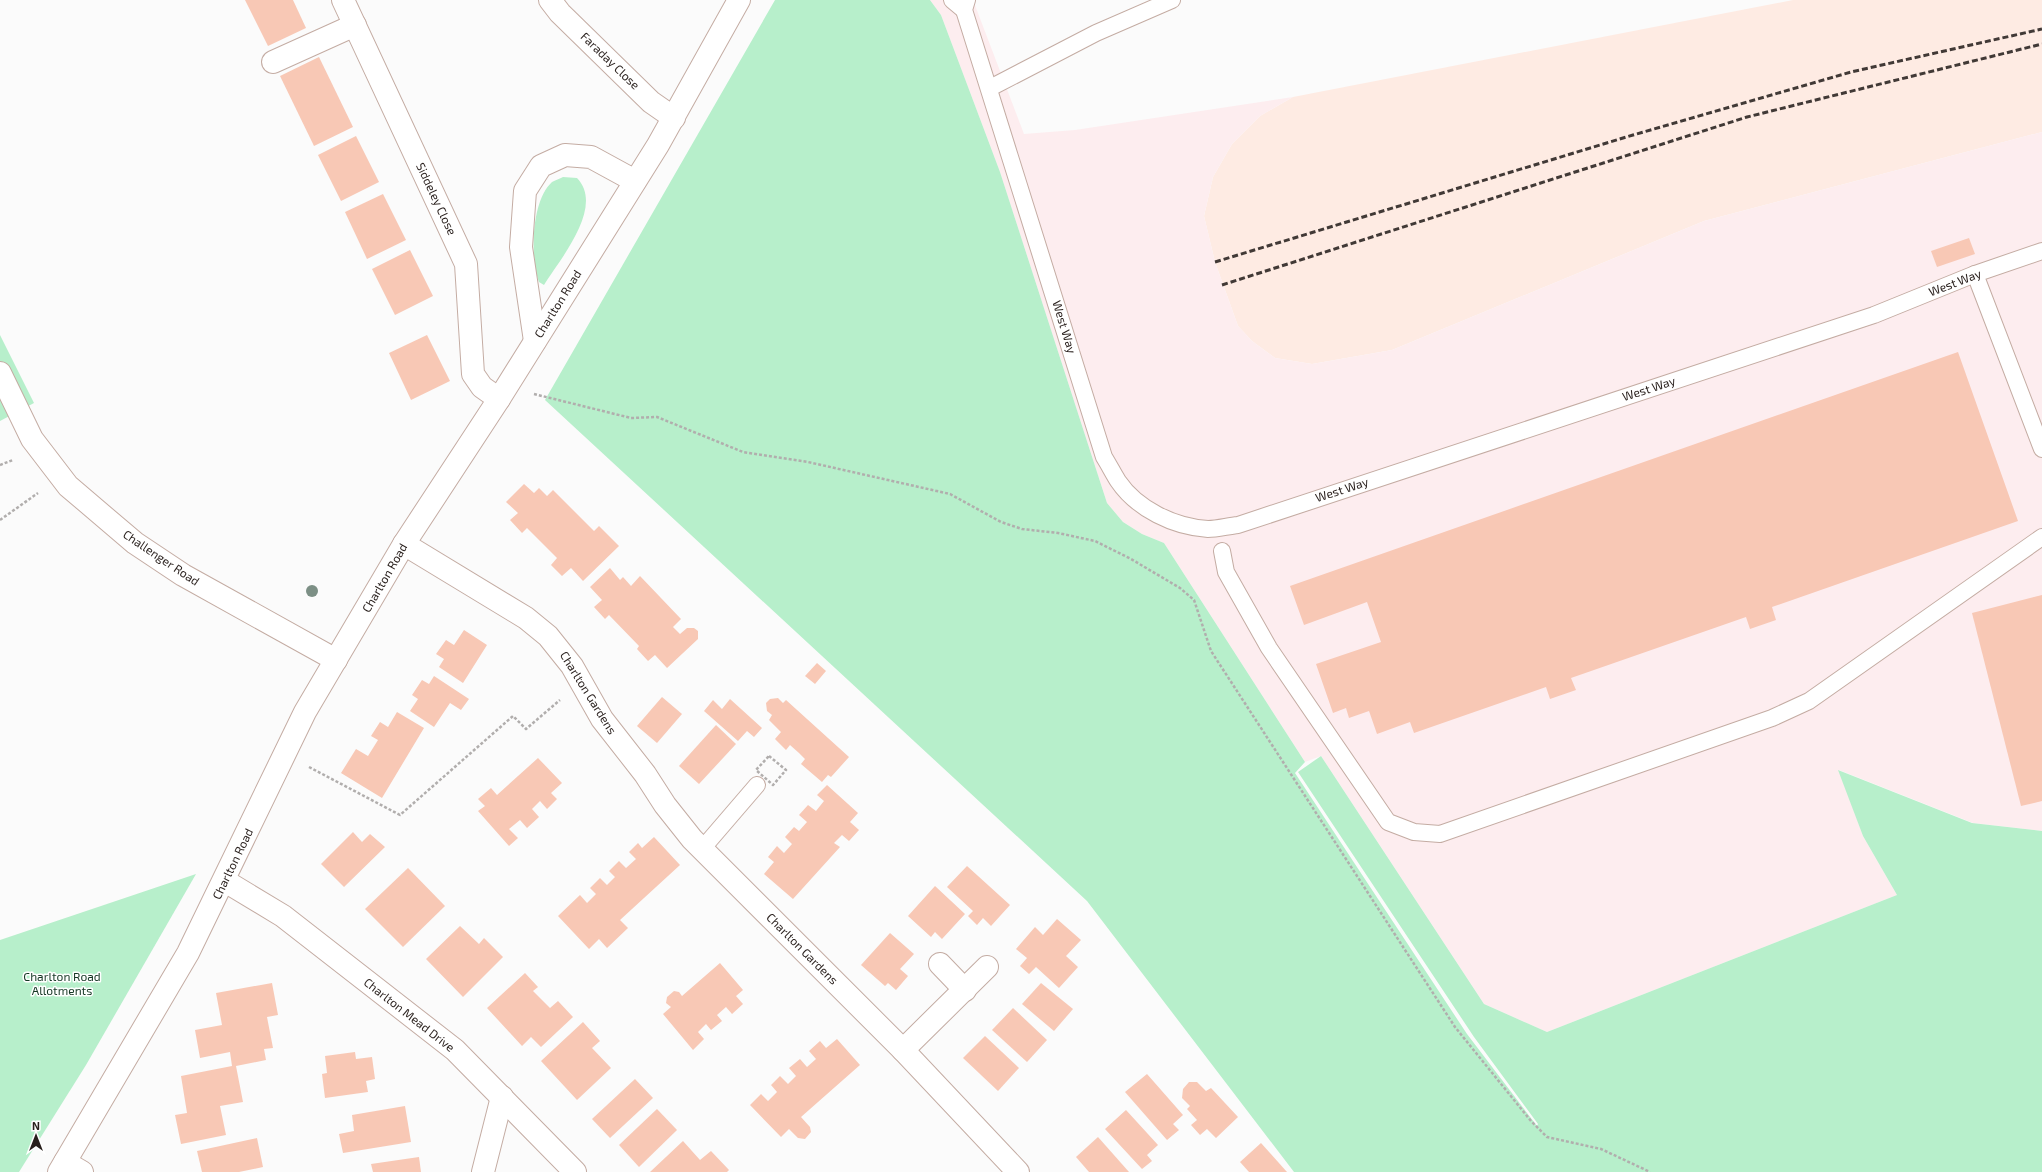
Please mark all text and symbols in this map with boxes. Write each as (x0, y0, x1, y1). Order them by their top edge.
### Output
street label: Faraday Close (578, 29, 643, 92)
street label: Siddeley Close (414, 160, 460, 237)
street label: West Way (1926, 265, 1983, 298)
street label: Charlton Road (531, 267, 584, 340)
street label: West Way (1050, 298, 1080, 356)
street label: West Way (1620, 373, 1678, 403)
street label: West Way (1313, 474, 1371, 504)
street label: Challenger Road (121, 527, 202, 588)
street label: Charlton Road (359, 540, 410, 615)
street label: Charlton Gardens (558, 649, 620, 736)
street label: Charlton Road (209, 826, 255, 901)
street label: Charlton Gardens (764, 910, 841, 987)
park label: Charlton Road Allotments (23, 969, 101, 997)
street label: Charlton Mead Drive (361, 974, 458, 1054)
north arrow (16, 1116, 56, 1156)
text: N (32, 1119, 40, 1132)

